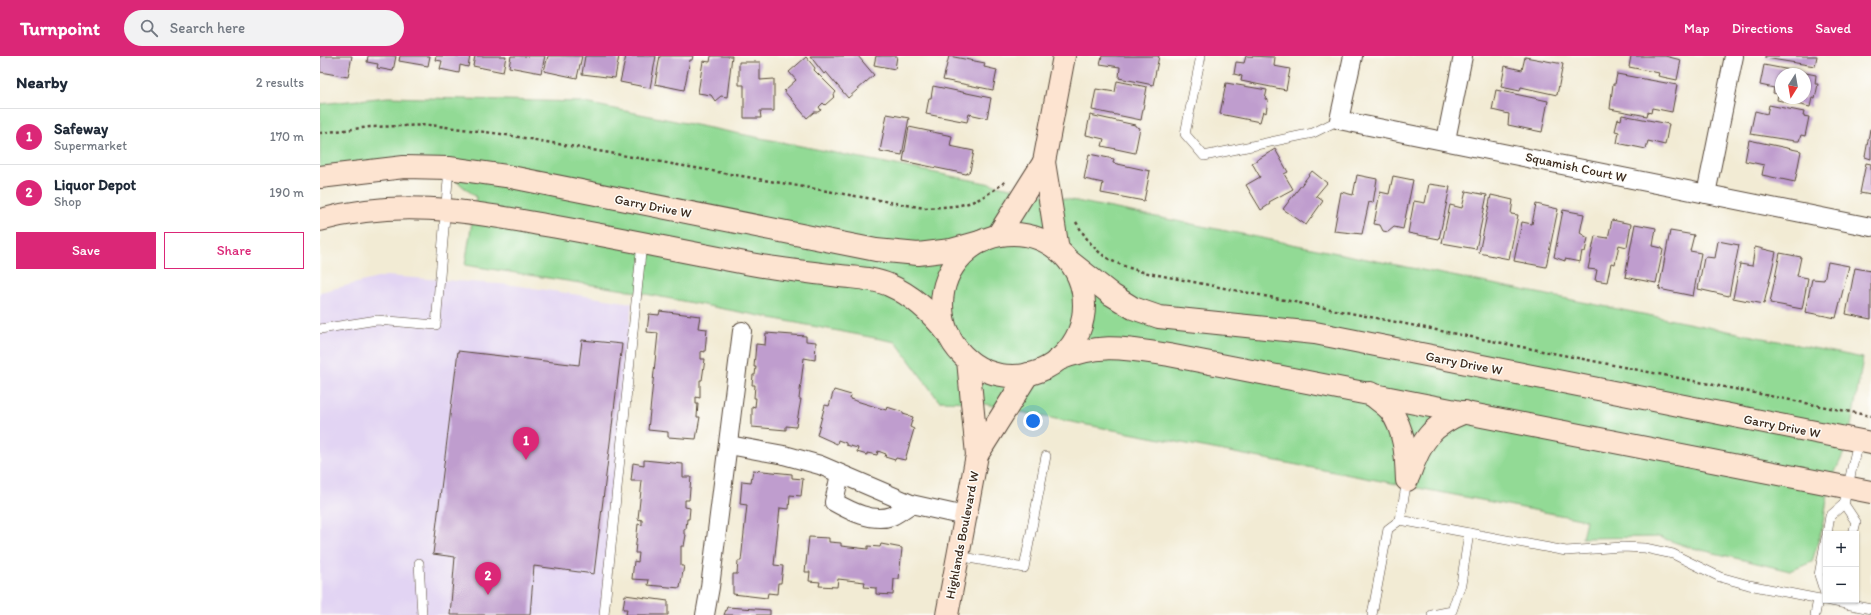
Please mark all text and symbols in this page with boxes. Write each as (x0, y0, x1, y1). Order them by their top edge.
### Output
search box (124, 10, 404, 46)
text: Turnpoint (20, 17, 100, 40)
icon: search (138, 17, 160, 39)
text: Search here (170, 19, 245, 37)
text: Map (1684, 20, 1710, 37)
text: Directions (1732, 20, 1793, 37)
text: Saved (1815, 20, 1851, 37)
north arrow (1775, 68, 1811, 104)
text: Nearby (16, 72, 68, 92)
text: 2 results (256, 75, 304, 90)
text: Safeway (54, 120, 108, 138)
text: 1 (26, 129, 32, 144)
text: 170 m (270, 129, 304, 144)
text: Supermarket (54, 138, 127, 153)
street label: Squamish Court W (1524, 149, 1628, 185)
text: Liquor Depot (54, 176, 136, 194)
text: 2 (26, 185, 32, 200)
text: 190 m (269, 185, 304, 200)
street label: Garry Drive W (613, 191, 693, 221)
text: Shop (54, 194, 81, 209)
button: Save (16, 232, 156, 269)
button: Share (164, 232, 304, 269)
street label: Garry Drive W (1424, 348, 1504, 378)
your location (1023, 411, 1043, 431)
street label: Garry Drive W (1742, 411, 1822, 441)
pin: 1 (513, 427, 539, 460)
street label: Highlands Boulevard W (942, 470, 982, 600)
map controls (1823, 531, 1859, 603)
button: + (1823, 531, 1859, 567)
pin: 2 (475, 562, 501, 595)
button: − (1823, 567, 1859, 603)

